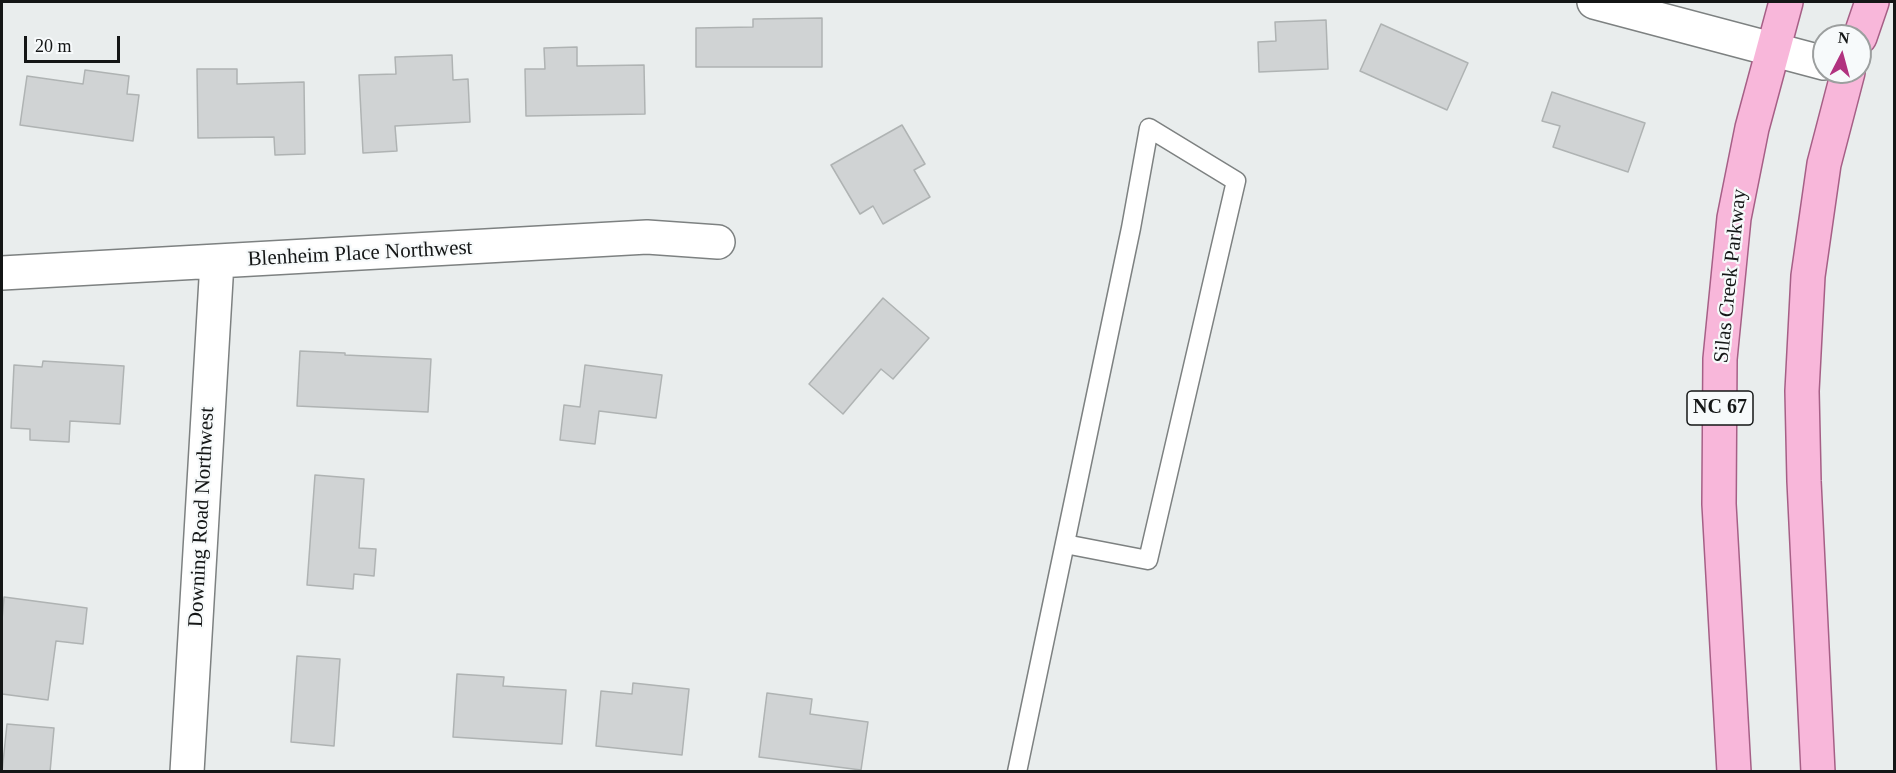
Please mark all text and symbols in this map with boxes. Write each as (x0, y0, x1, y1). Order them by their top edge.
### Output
scale bar (27, 24, 123, 62)
north arrow (1812, 24, 1872, 84)
text: N (1837, 29, 1850, 47)
text: 20 m (35, 36, 72, 56)
street label: Silas Creek Parkway (1709, 188, 1753, 364)
street label: Blenheim Place Northwest (247, 236, 473, 272)
road number: NC 67 (1687, 391, 1753, 425)
street label: Downing Road Northwest (184, 406, 220, 628)

